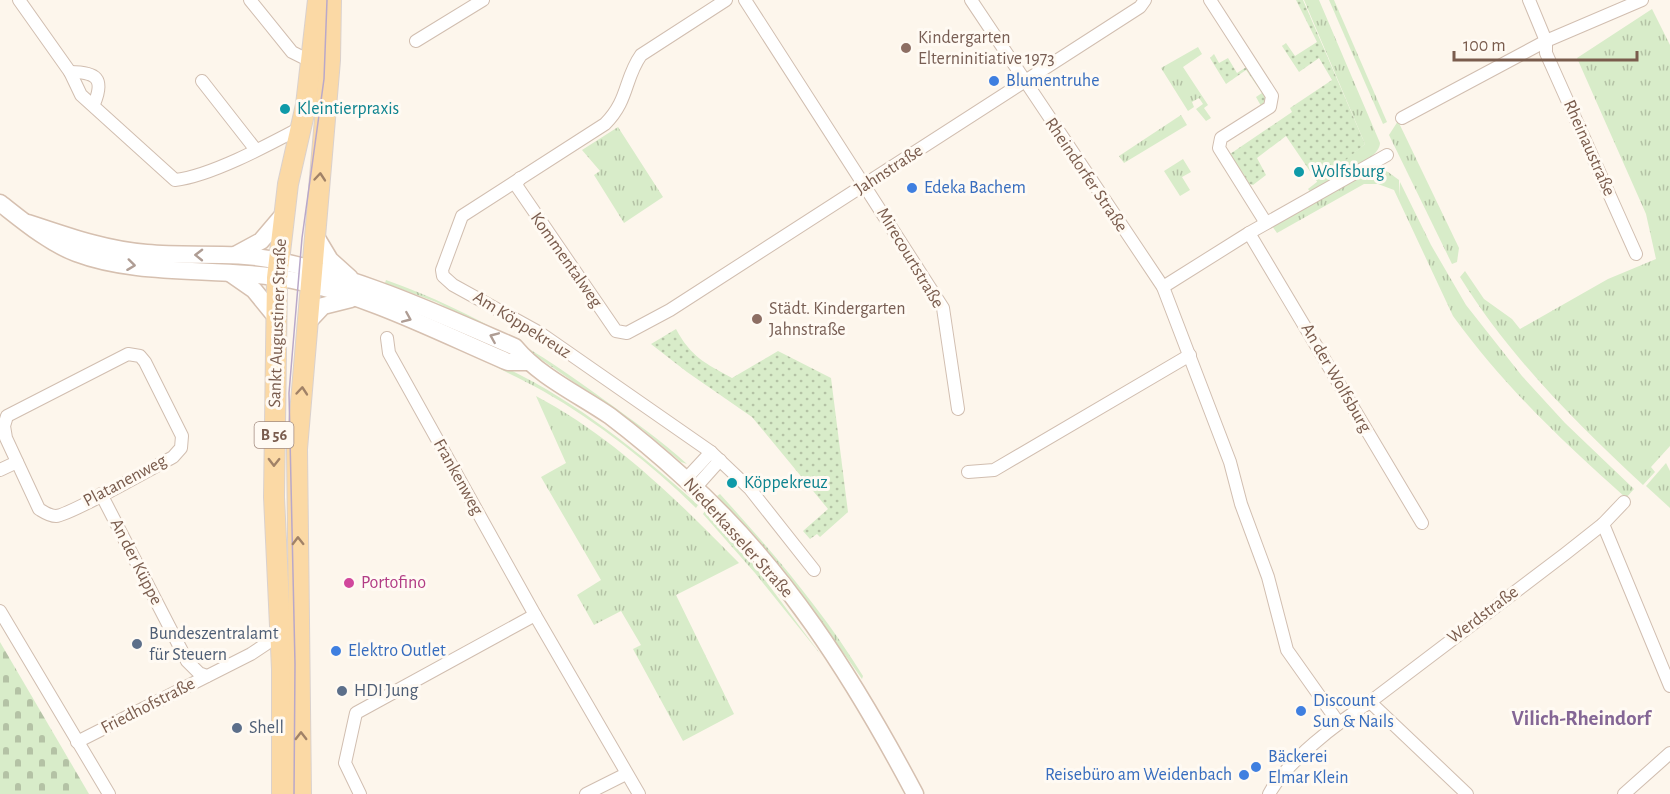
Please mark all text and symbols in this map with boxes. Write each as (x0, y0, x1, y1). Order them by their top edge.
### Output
scale bar (1454, 24, 1637, 62)
place label: Kindergarten Elterninitiative 1973 (918, 29, 1055, 68)
text: 100 m (1463, 37, 1506, 55)
marker: Kindergarten Elterninitiative 1973 (899, 41, 913, 55)
place label: Blumentruhe (1006, 72, 1100, 90)
marker: Blumentruhe (987, 74, 1001, 88)
street label: Rheinaustraße (1560, 97, 1618, 199)
place label: Kleintierpraxis (297, 100, 399, 118)
marker: Kleintierpraxis (278, 102, 292, 116)
street label: Rheindorfer Straße (1041, 115, 1131, 235)
street label: Jahnstraße (852, 142, 926, 198)
place label: Wolfsburg (1311, 163, 1385, 181)
marker: Wolfsburg (1292, 165, 1306, 179)
one-way arrow (313, 172, 326, 181)
place label: Edeka Bachem (924, 179, 1026, 197)
marker: Edeka Bachem (905, 181, 919, 195)
street label: Mirecourtstraße (873, 205, 947, 311)
street label: Kommentalweg (527, 209, 605, 311)
street label: Sankt Augustiner Straße (266, 238, 290, 408)
one-way arrow (195, 248, 204, 261)
one-way arrow (126, 258, 135, 271)
street label: Am Köppekreuz (470, 288, 574, 362)
place label: Städt. Kindergarten Jahnstraße (769, 300, 906, 339)
one-way arrow (401, 311, 412, 323)
marker: Städt. Kindergarten Jahnstraße (750, 312, 764, 326)
street label: An der Wolfsburg (1298, 320, 1375, 436)
one-way arrow (489, 333, 500, 345)
one-way arrow (295, 386, 308, 395)
road number: B 56 (254, 422, 294, 448)
street label: Frankenweg (430, 436, 486, 518)
street label: Platanenweg (80, 452, 170, 510)
one-way arrow (268, 458, 280, 467)
place label: Köppekreuz (744, 474, 828, 492)
street label: Niederkasseler Straße (680, 475, 796, 601)
marker: Köppekreuz (725, 476, 739, 490)
street label: An der Küppe (107, 516, 165, 608)
one-way arrow (292, 536, 304, 545)
place label: Portofino (361, 574, 426, 592)
marker: Portofino (342, 576, 356, 590)
street label: Werdstraße (1444, 583, 1522, 647)
place label: Bundeszentralamt für Steuern (149, 625, 279, 664)
marker: Bundeszentralamt für Steuern (130, 637, 144, 651)
place label: Elektro Outlet (348, 642, 446, 660)
marker: Elektro Outlet (329, 644, 343, 658)
street label: Friedhofstraße (98, 675, 198, 737)
place label: HDI Jung (354, 682, 418, 700)
marker: HDI Jung (335, 684, 349, 698)
place label: Discount Sun & Nails (1313, 692, 1394, 731)
marker: Discount Sun & Nails (1294, 704, 1308, 718)
district label: Vilich-Rheindorf (1511, 708, 1653, 729)
place label: Shell (249, 719, 284, 737)
marker: Shell (230, 721, 244, 735)
one-way arrow (294, 731, 307, 740)
place label: Bäckerei Elmar Klein (1268, 748, 1349, 787)
marker: Bäckerei Elmar Klein (1249, 760, 1263, 774)
place label: Reisebüro am Weidenbach (1045, 766, 1232, 784)
marker: Reisebüro am Weidenbach (1237, 768, 1251, 782)

